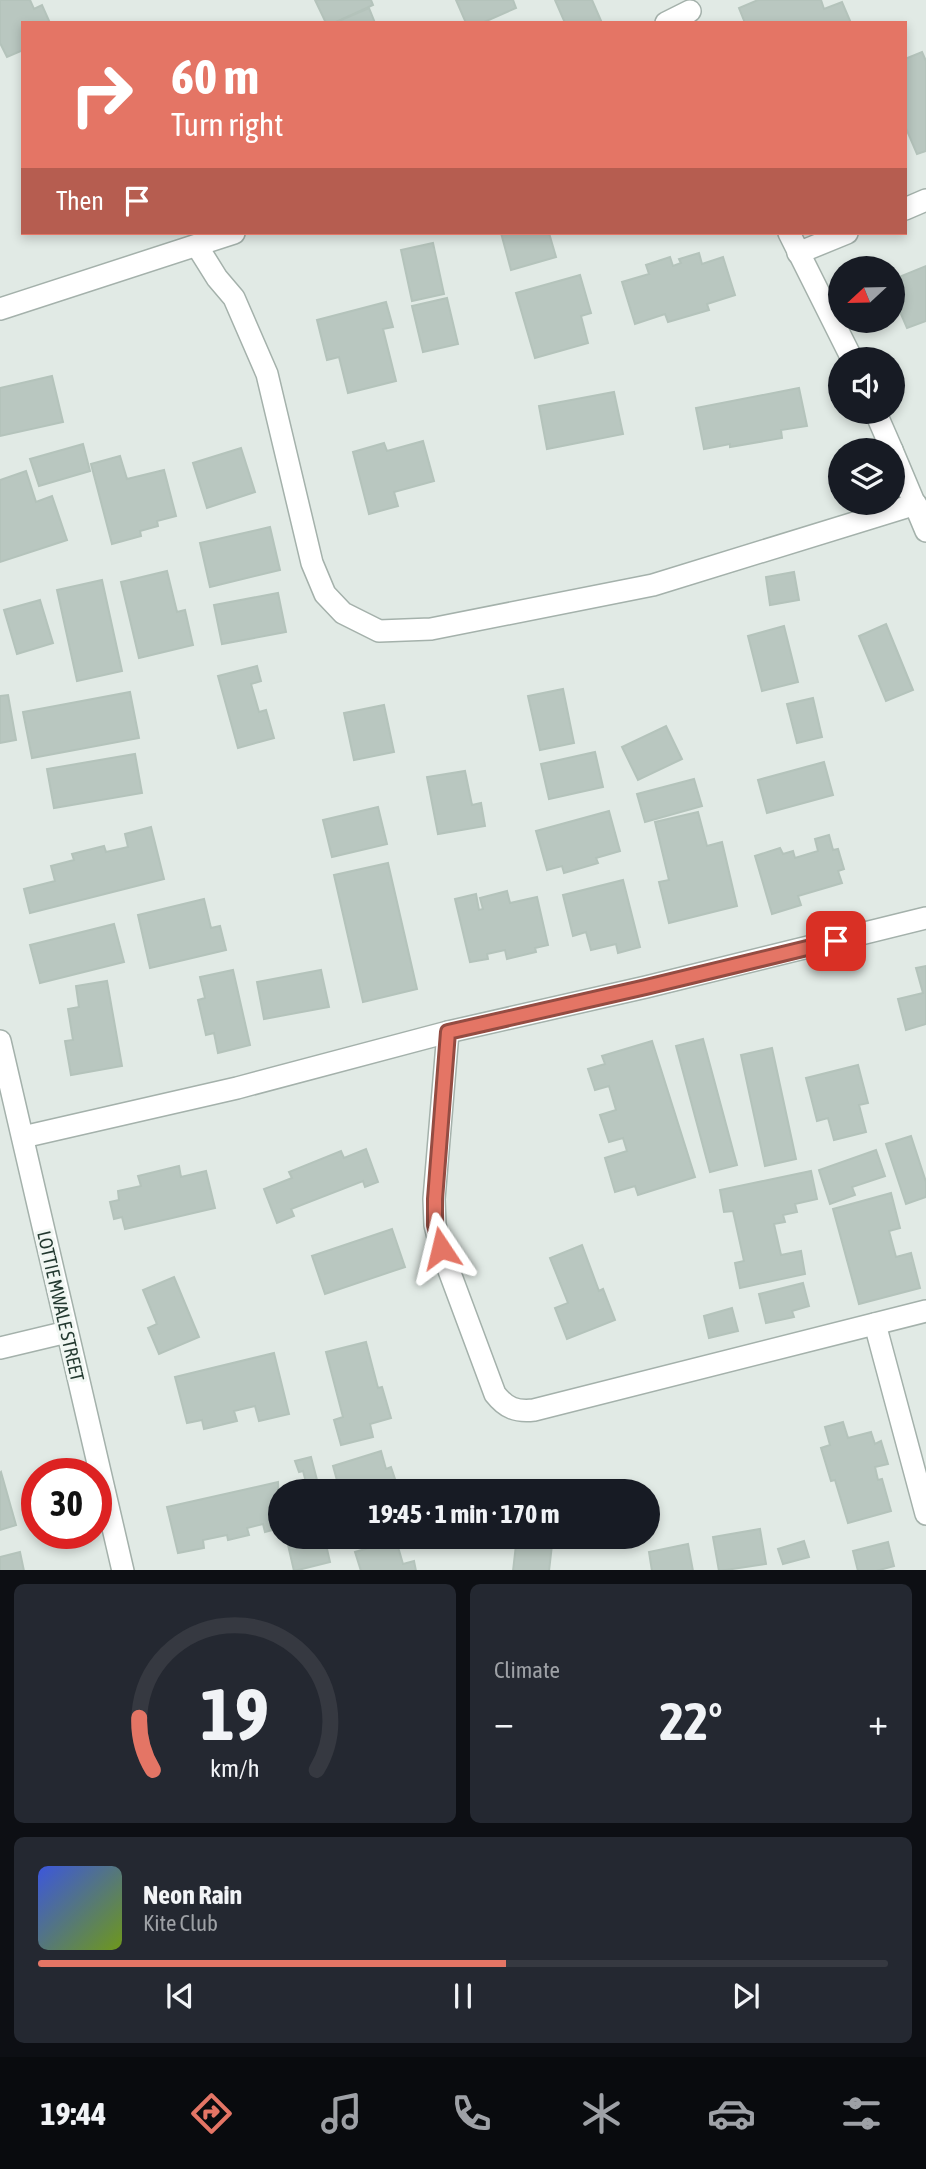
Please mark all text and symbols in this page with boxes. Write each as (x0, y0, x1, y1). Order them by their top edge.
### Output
text: 60 m (171, 48, 259, 104)
icon: right (56, 49, 147, 140)
text: Turn right (171, 106, 284, 143)
icon: arrive (118, 182, 156, 220)
text: Then (56, 186, 104, 216)
north arrow (828, 256, 905, 332)
map controls (828, 256, 905, 515)
button: sound (828, 347, 905, 424)
button: layers (828, 438, 905, 515)
pin (806, 911, 866, 971)
icon: arrive (817, 922, 855, 960)
position arrow (404, 1211, 478, 1285)
street label: LOTTIE MWALE STREET (33, 1229, 89, 1384)
speed limit sign: 30 (21, 1458, 112, 1549)
text: 19:45 · 1 min · 170 m (369, 1499, 559, 1529)
text: Climate (494, 1657, 560, 1683)
text: 19 (201, 1672, 269, 1755)
text: 22° (659, 1691, 723, 1751)
text: − (494, 1700, 514, 1743)
text: + (868, 1700, 888, 1743)
text: km/h (210, 1753, 260, 1781)
text: Neon Rain (143, 1880, 242, 1910)
text: Kite Club (143, 1910, 218, 1936)
icon: previous (161, 1977, 199, 2015)
icon: pause (444, 1977, 482, 2015)
icon: next (727, 1977, 765, 2015)
icon: directions (187, 2089, 236, 2138)
icon: music (317, 2089, 366, 2138)
icon: phone (447, 2089, 496, 2138)
icon: climate (577, 2089, 626, 2138)
icon: car (707, 2089, 756, 2138)
icon: filters (837, 2089, 886, 2138)
text: 19:44 (40, 2095, 106, 2132)

